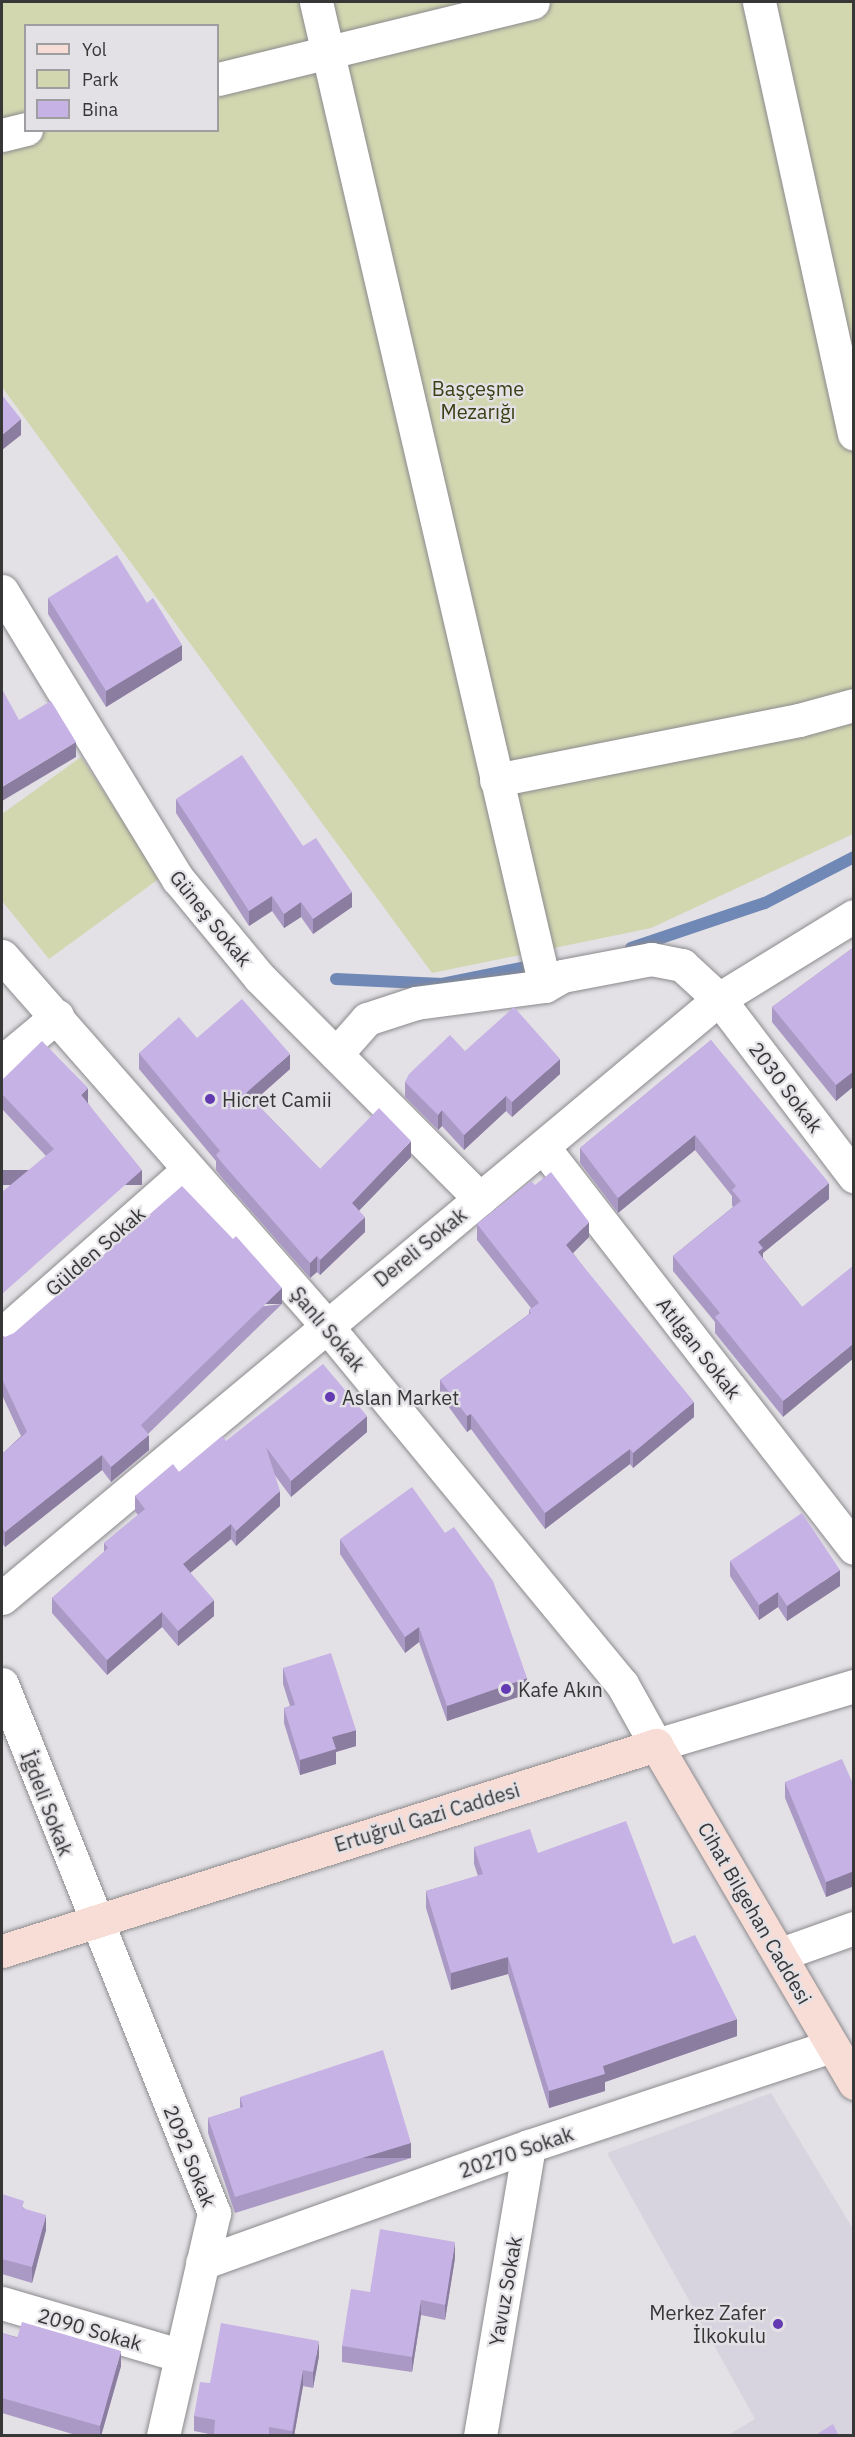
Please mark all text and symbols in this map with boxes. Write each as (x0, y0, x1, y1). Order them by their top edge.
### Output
legend (24, 24, 219, 132)
text: Yol (82, 38, 107, 61)
text: Park (82, 68, 118, 91)
text: Bina (82, 98, 118, 121)
park label: Başçeşme Mezarığı (432, 377, 524, 424)
street label: Güneş Sokak (165, 865, 257, 971)
street label: 2030 Sokak (744, 1037, 828, 1137)
place label: Hicret Camii (222, 1087, 332, 1111)
marker: Hicret Camii (203, 1092, 217, 1106)
street label: Gülden Sokak (40, 1201, 150, 1301)
street label: Dereli Sokak (369, 1202, 471, 1292)
street label: Şanlı Sokak (286, 1282, 370, 1376)
street label: Atılgan Sokak (652, 1293, 746, 1403)
place label: Aslan Market (342, 1385, 459, 1409)
marker: Aslan Market (323, 1390, 337, 1404)
place label: Kafe Akın (518, 1677, 603, 1701)
marker: Kafe Akın (499, 1682, 513, 1696)
street label: İğdeli Sokak (16, 1747, 78, 1859)
street label: Ertuğrul Gazi Caddesi (331, 1777, 523, 1857)
street label: Cihat Bilgehan Caddesi (693, 1818, 817, 2008)
street label: 2092 Sokak (159, 2102, 221, 2210)
street label: 20270 Sokak (456, 2121, 576, 2183)
street label: Yavuz Sokak (484, 2234, 526, 2348)
place label: Merkez Zafer İlkokulu (649, 2300, 766, 2347)
street label: 2090 Sokak (35, 2303, 145, 2355)
marker: Merkez Zafer İlkokulu (771, 2317, 785, 2331)

